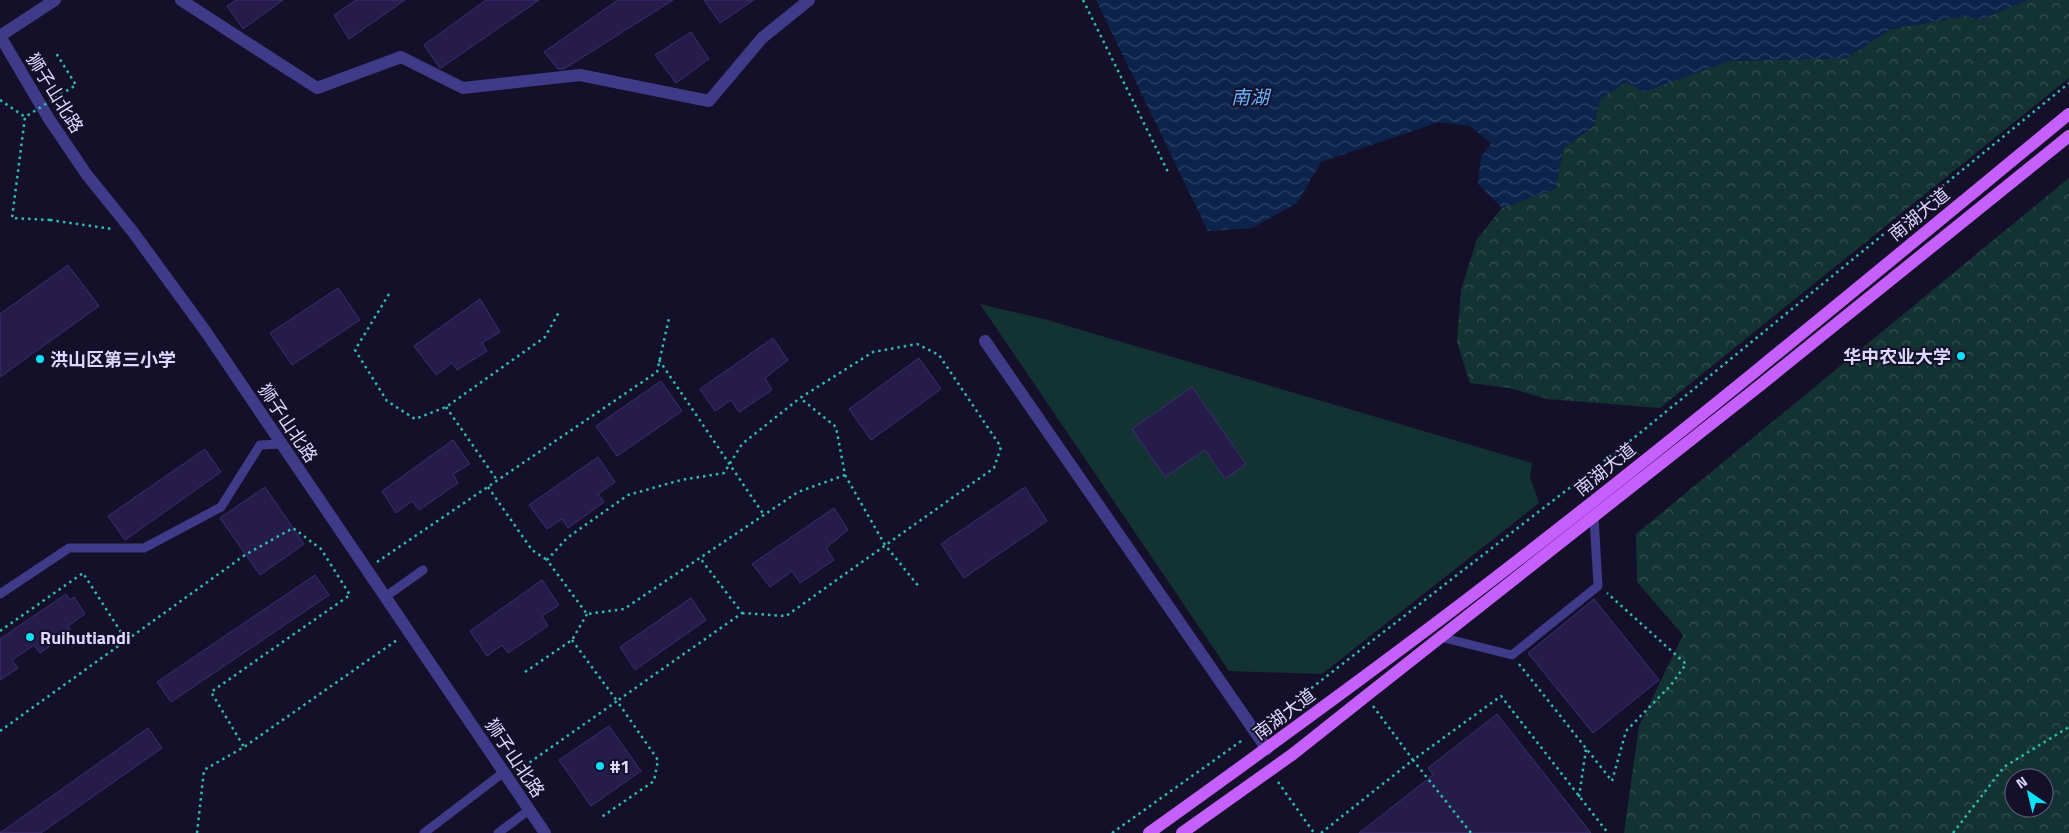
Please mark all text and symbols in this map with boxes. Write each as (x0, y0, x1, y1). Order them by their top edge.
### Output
street label: 狮子山北路 (20, 48, 90, 138)
water label: 南湖 (1231, 82, 1272, 111)
street label: 南湖大道 (1883, 181, 1955, 247)
place label: 华中农业大学 (1843, 343, 1951, 370)
place label: 洪山区第三小学 (50, 346, 176, 373)
marker: 华中农业大学 (1955, 350, 1967, 362)
marker: 洪山区第三小学 (34, 353, 46, 365)
street label: 狮子山北路 (252, 378, 324, 468)
street label: 南湖大道 (1569, 436, 1641, 502)
place label: Ruihutiandi (40, 624, 131, 651)
marker: Ruihutiandi (24, 631, 36, 643)
street label: 南湖大道 (1247, 682, 1321, 746)
street label: 狮子山北路 (479, 713, 551, 803)
place label: #1 (610, 753, 630, 780)
marker: #1 (594, 760, 606, 772)
north arrow (2004, 768, 2054, 818)
text: N (2011, 771, 2031, 793)

